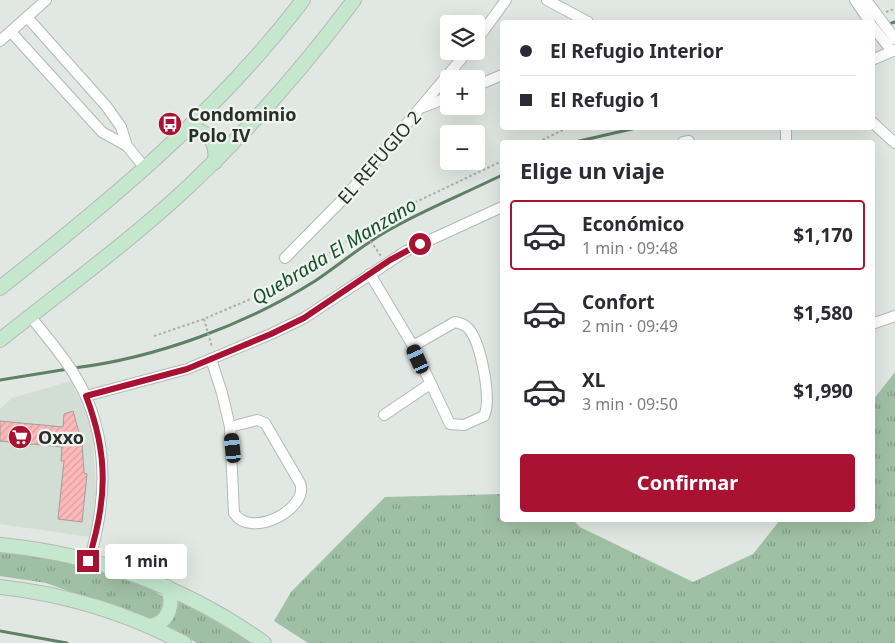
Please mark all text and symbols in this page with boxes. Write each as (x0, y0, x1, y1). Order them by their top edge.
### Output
map controls (440, 15, 485, 170)
button: layers (440, 15, 485, 60)
text: El Refugio Interior (550, 38, 723, 64)
button: + (440, 70, 485, 115)
text: El Refugio 1 (550, 87, 660, 113)
place label: Condominio Polo IV (188, 102, 296, 147)
street label: EL REFUGIO 2 (332, 105, 426, 209)
bus stop icon: Condominio Polo IV (157, 111, 183, 137)
button: − (440, 125, 485, 170)
text: Elige un viaje (520, 155, 665, 185)
water label: Quebrada El Manzano (247, 191, 421, 311)
text: Económico (582, 211, 684, 237)
icon: car (522, 213, 567, 258)
text: $1,170 (793, 222, 853, 248)
route start (409, 233, 431, 255)
text: 1 min · 09:48 (582, 237, 678, 259)
text: Confort (582, 289, 654, 315)
icon: car (522, 291, 567, 336)
text: $1,580 (793, 300, 853, 326)
text: 2 min · 09:49 (582, 315, 678, 337)
car (405, 342, 430, 376)
text: XL (582, 367, 605, 393)
icon: car (522, 369, 567, 414)
text: $1,990 (793, 378, 853, 404)
text: 3 min · 09:50 (582, 393, 678, 415)
supermarket icon: Oxxo (7, 424, 33, 450)
place label: Oxxo (38, 425, 84, 449)
car (223, 432, 242, 464)
button: Confirmar (520, 454, 855, 512)
callout: 1 min (106, 544, 188, 578)
route end (77, 550, 99, 572)
text: 1 min (124, 550, 168, 572)

